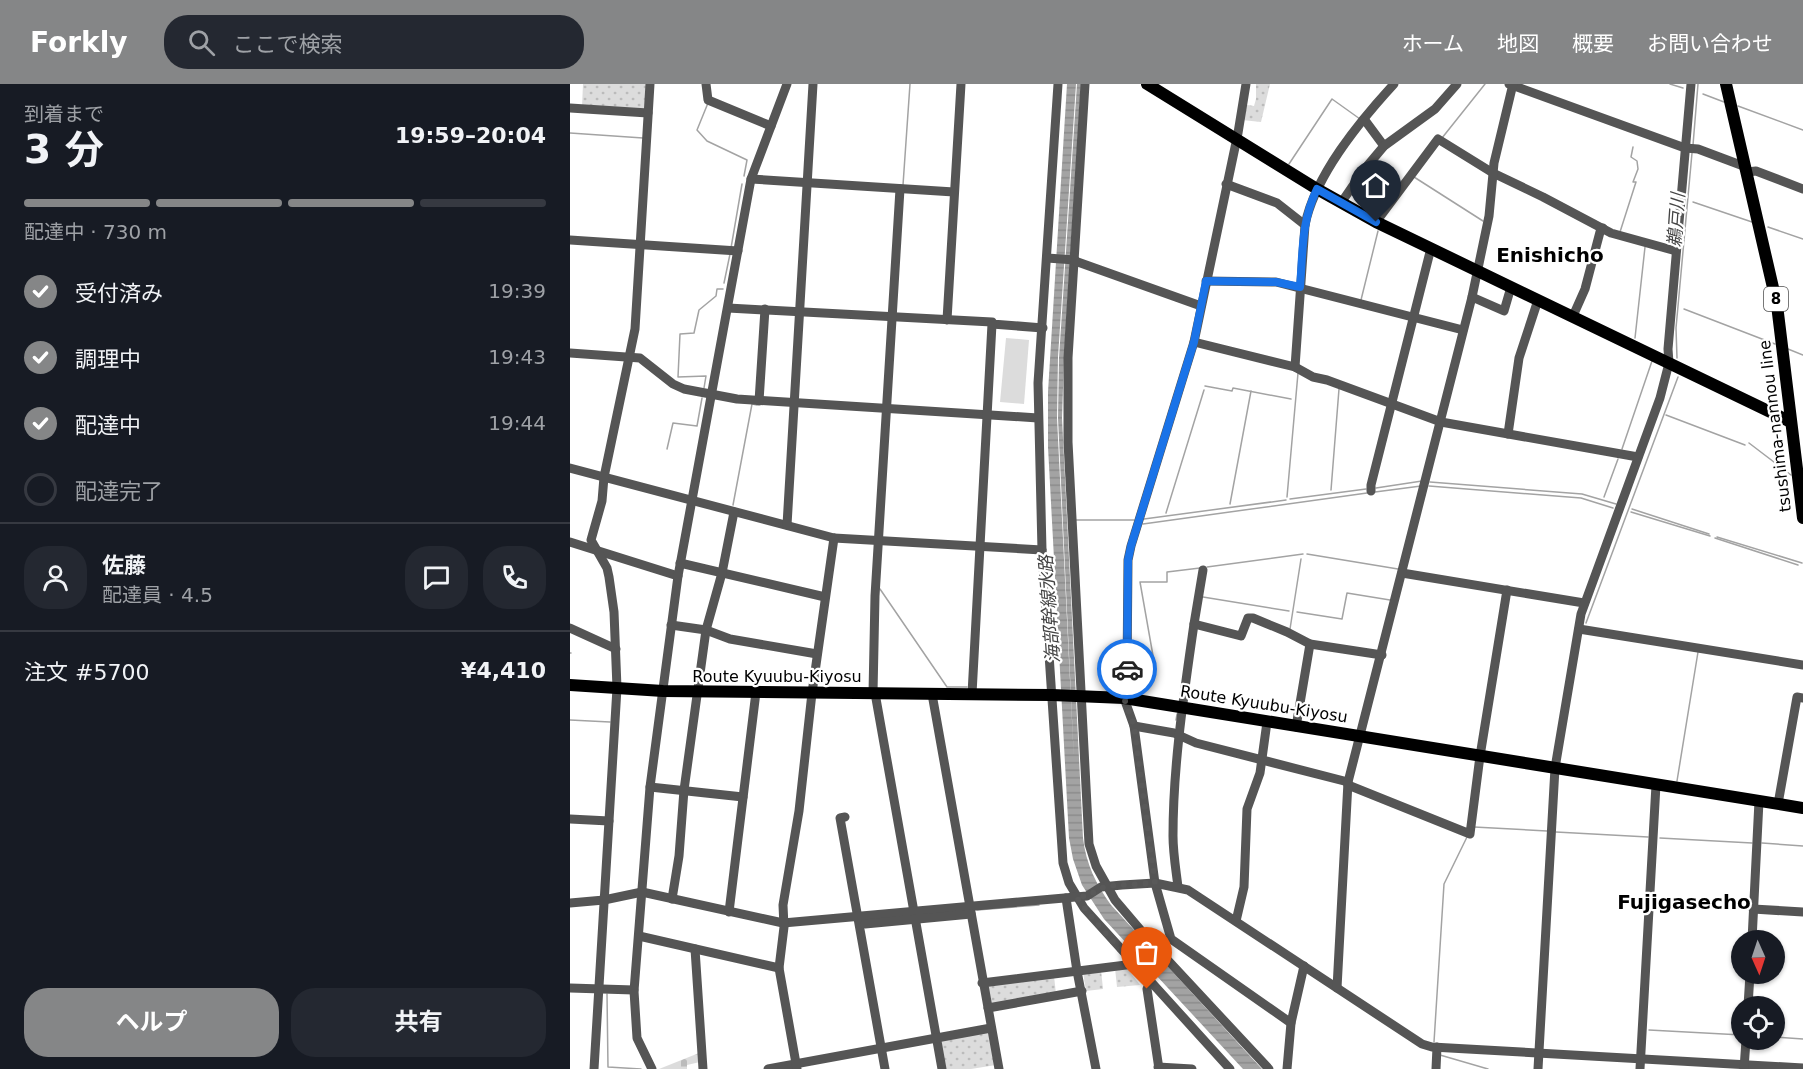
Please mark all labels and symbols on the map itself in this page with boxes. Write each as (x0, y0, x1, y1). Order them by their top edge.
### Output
pin (1350, 160, 1401, 222)
water label: 鵜戸川 (1664, 190, 1688, 248)
district label: Enishicho (1496, 243, 1604, 267)
road number: 8 (1764, 287, 1788, 311)
street label: tsushima-nannou line (1755, 339, 1795, 513)
water label: 海部幹線水路 (1035, 552, 1063, 664)
courier (1097, 639, 1157, 699)
street label: Route Kyuubu-Kiyosu (692, 667, 862, 686)
street label: Route Kyuubu-Kiyosu (1179, 681, 1349, 727)
district label: Fujigasecho (1617, 890, 1751, 914)
pin (1121, 927, 1172, 989)
north arrow (1731, 930, 1785, 984)

